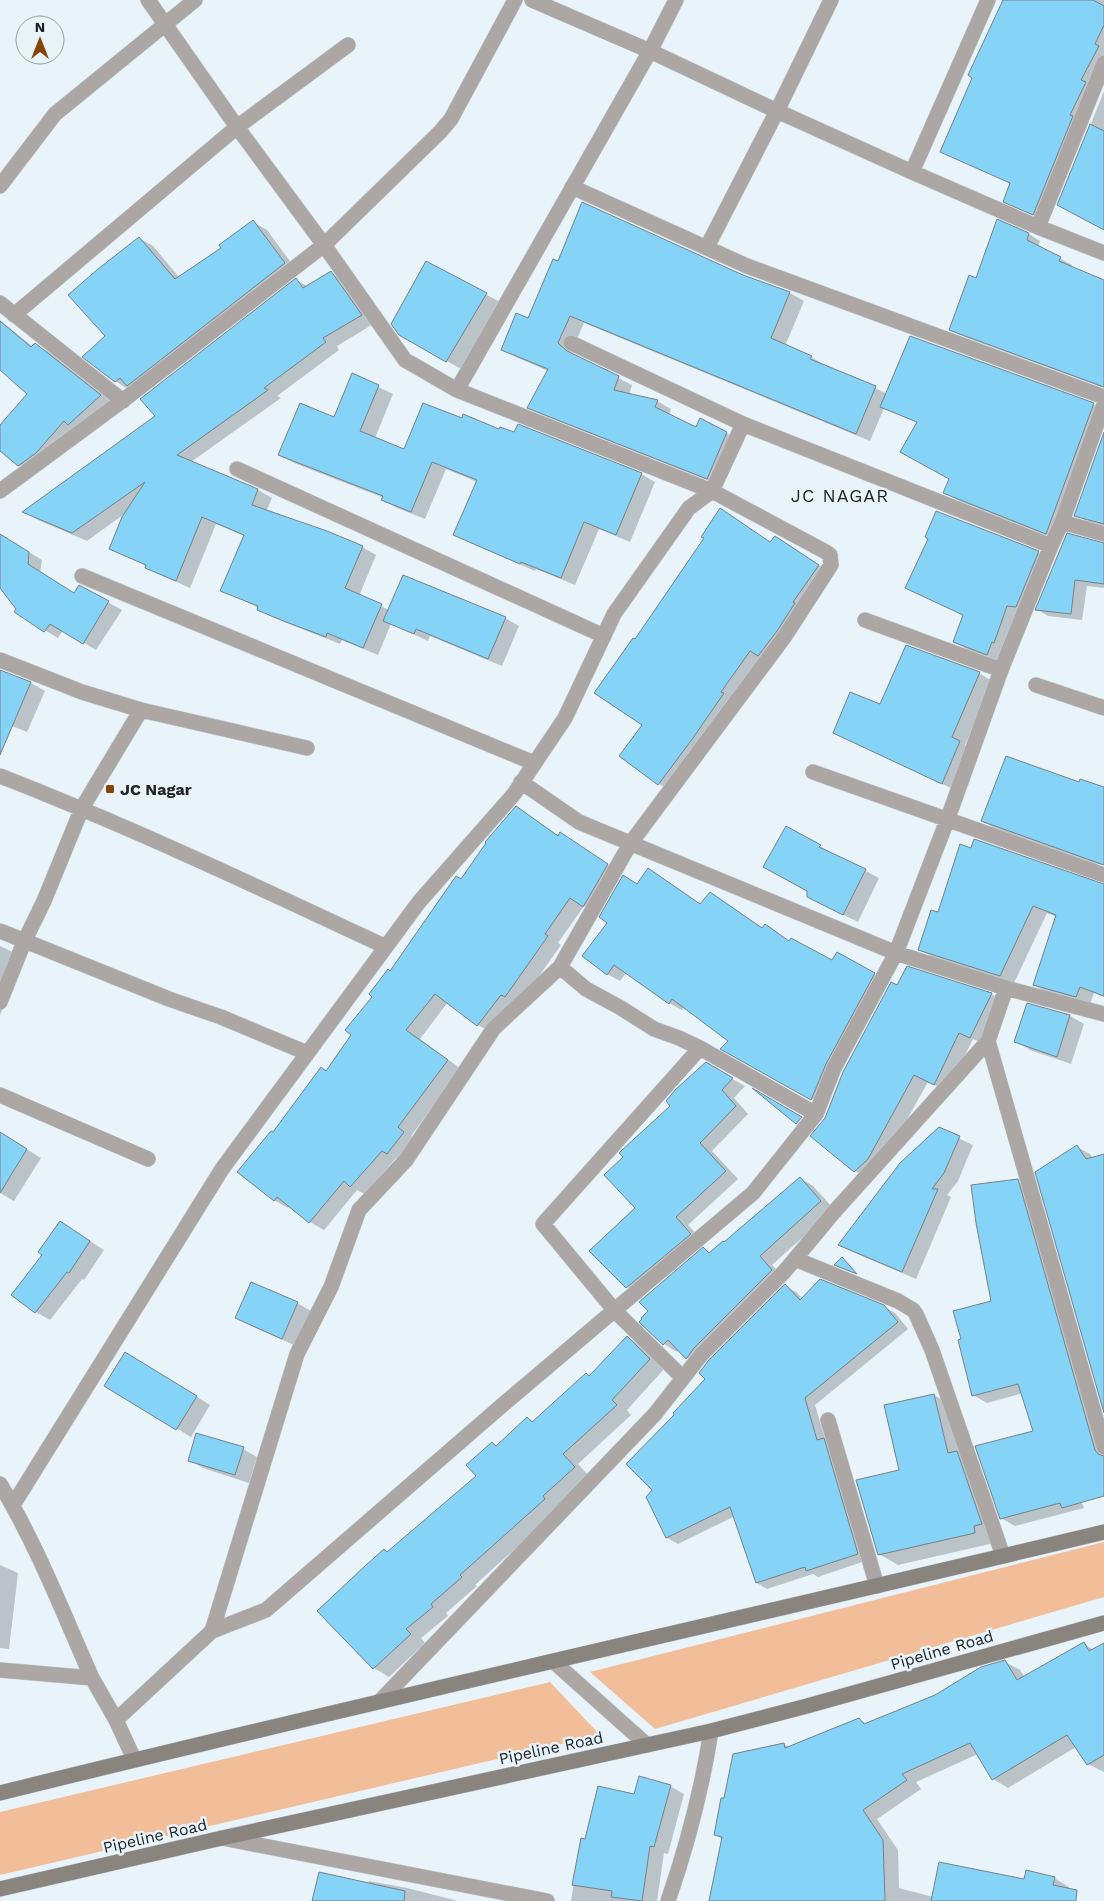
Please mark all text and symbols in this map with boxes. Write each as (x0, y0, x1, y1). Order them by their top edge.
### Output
north arrow (15, 15, 65, 65)
text: N (35, 19, 45, 35)
district label: JC NAGAR (791, 485, 889, 506)
place label: JC Nagar (120, 780, 192, 799)
marker: JC Nagar (104, 783, 116, 795)
street label: Pipeline Road (888, 1626, 996, 1674)
street label: Pipeline Road (497, 1728, 605, 1768)
street label: Pipeline Road (101, 1815, 209, 1857)

